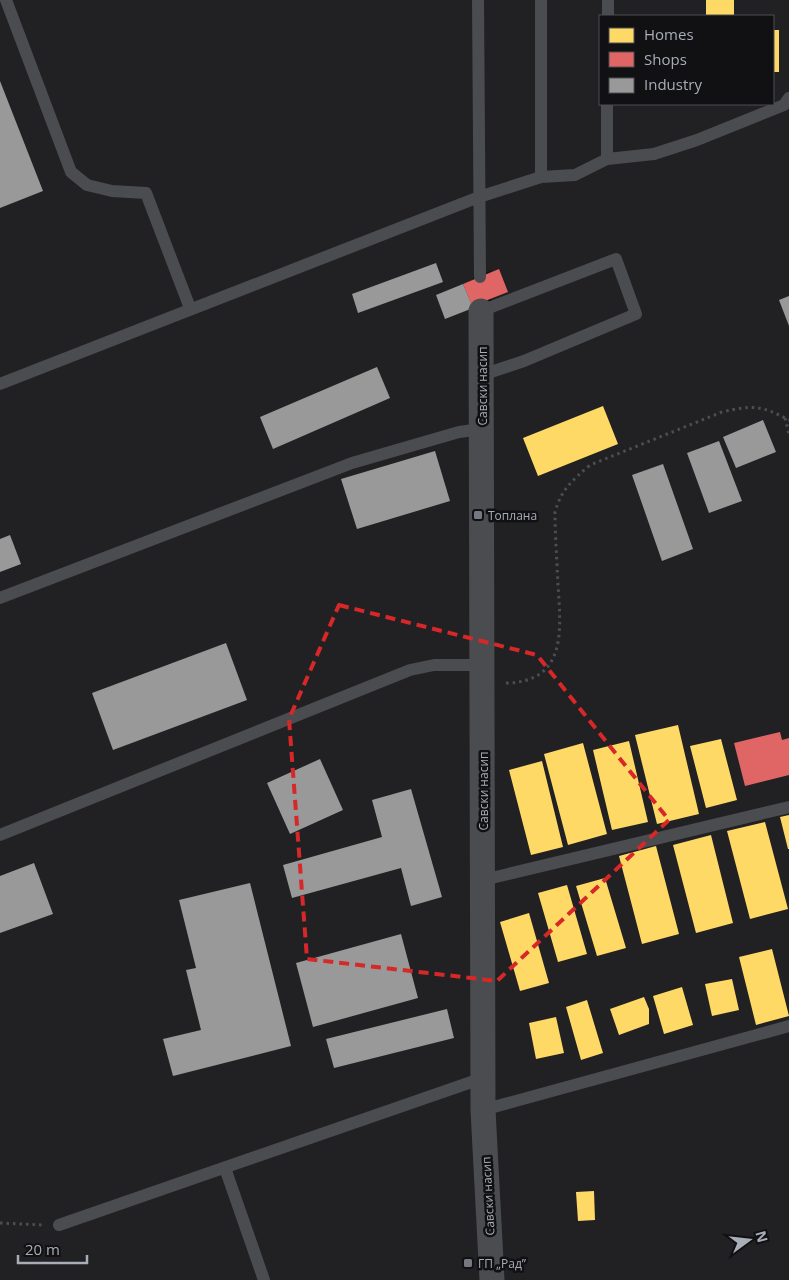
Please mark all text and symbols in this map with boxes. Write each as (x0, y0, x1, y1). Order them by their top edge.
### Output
legend (599, 15, 774, 105)
text: Homes (644, 24, 694, 44)
text: Shops (644, 49, 687, 69)
text: Industry (644, 74, 702, 94)
street label: Савски насип (474, 347, 491, 425)
place label: Топлана (488, 507, 537, 524)
marker: Топлана (472, 509, 484, 521)
street label: Савски насип (475, 752, 492, 830)
street label: Савски насип (477, 1156, 499, 1236)
north arrow (724, 1215, 774, 1265)
text: N (751, 1229, 773, 1244)
scale bar (18, 1232, 86, 1264)
text: 20 m (25, 1239, 60, 1259)
place label: ГП „Рад” (478, 1255, 527, 1272)
marker: ГП „Рад” (462, 1257, 474, 1269)

